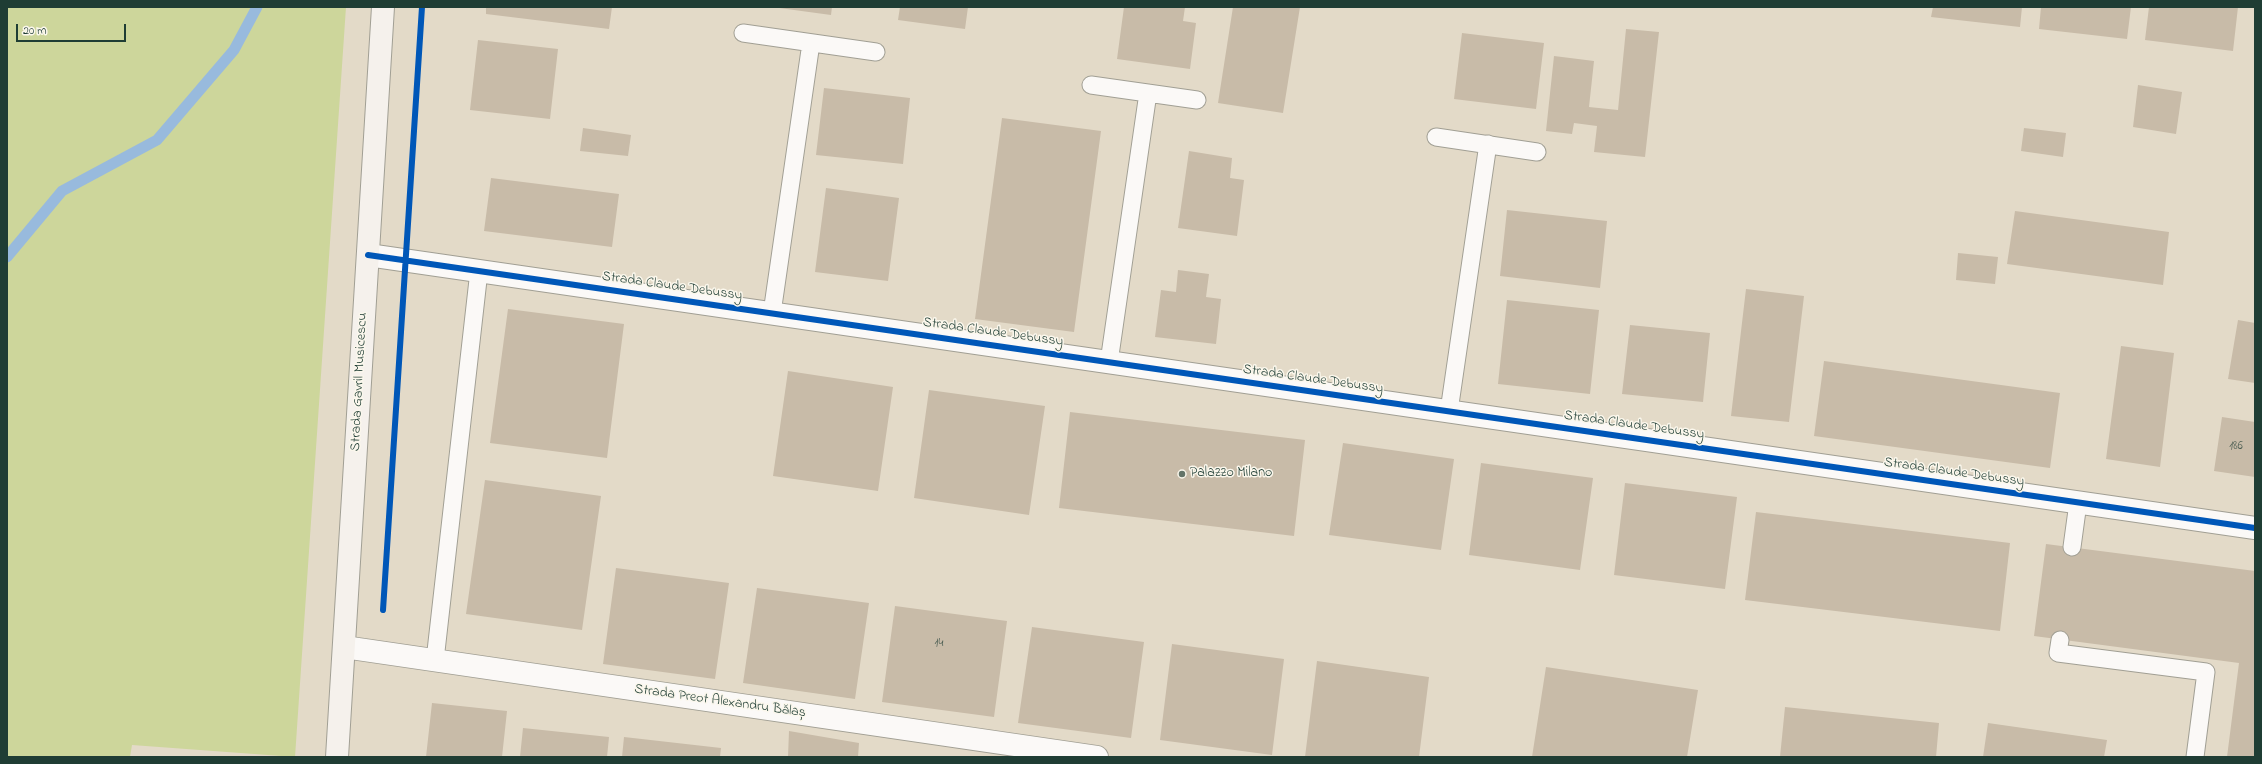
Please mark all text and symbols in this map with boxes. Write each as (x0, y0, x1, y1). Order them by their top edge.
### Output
scale bar (18, 16, 128, 42)
text: 20 m (23, 22, 46, 40)
street label: Strada Claude Debussy (601, 269, 743, 305)
street label: Strada Gavril Musicescu (348, 312, 372, 452)
street label: Strada Claude Debussy (922, 315, 1064, 351)
street label: Strada Claude Debussy (1242, 362, 1384, 398)
street label: Strada Claude Debussy (1563, 408, 1705, 444)
house number: 186 (2229, 440, 2243, 454)
street label: Strada Claude Debussy (1883, 455, 2025, 491)
place label: Palazzo Milano (1190, 466, 1272, 482)
marker: Palazzo Milano (1177, 469, 1187, 479)
house number: 14 (935, 637, 943, 651)
street label: Strada Preot Alexandru Bălaș (633, 682, 807, 722)

